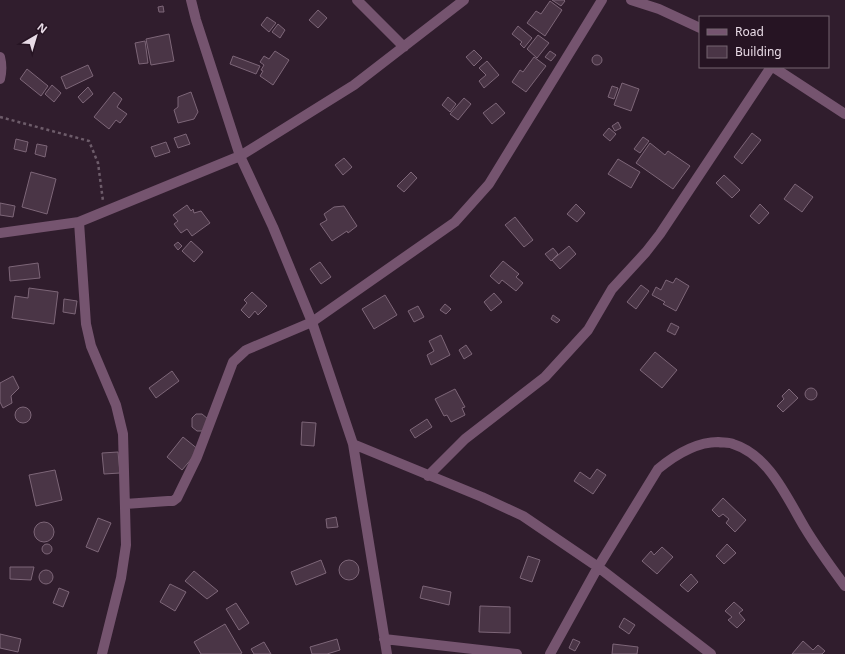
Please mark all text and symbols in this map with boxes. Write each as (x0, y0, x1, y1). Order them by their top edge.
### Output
north arrow (16, 16, 56, 56)
legend (699, 16, 829, 68)
text: N (34, 19, 51, 36)
text: Road (735, 23, 764, 40)
text: Building (735, 43, 782, 60)

